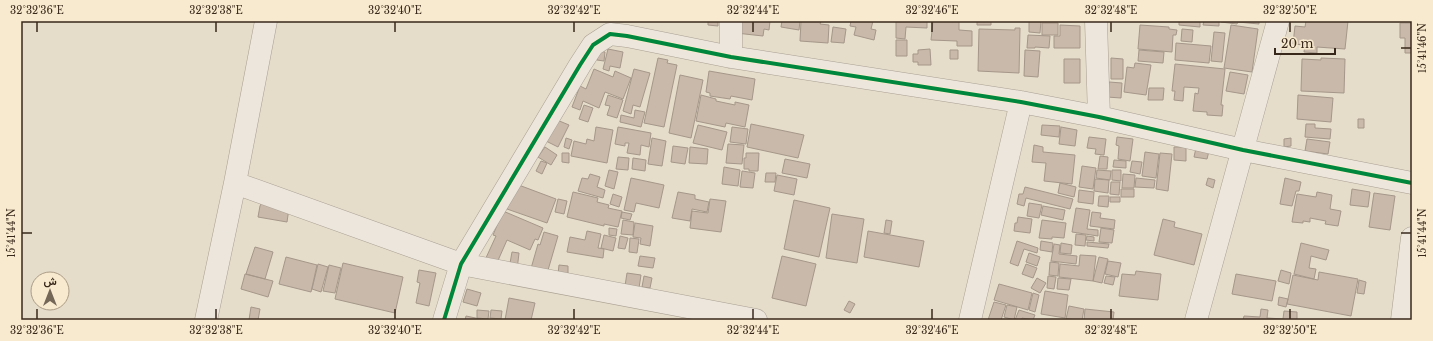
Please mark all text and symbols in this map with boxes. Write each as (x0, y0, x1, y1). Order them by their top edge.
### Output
text: 32°32'36"E (10, 4, 64, 17)
text: 32°32'38"E (189, 4, 243, 17)
text: 32°32'40"E (368, 4, 422, 17)
text: 32°32'42"E (548, 4, 600, 17)
text: 32°32'44"E (727, 4, 779, 17)
text: 32°32'46"E (905, 4, 959, 17)
text: 32°32'48"E (1085, 4, 1137, 17)
text: 32°32'50"E (1263, 4, 1317, 17)
text: 15°41'46"N (1416, 23, 1429, 73)
scale bar (1275, 30, 1335, 56)
text: 20 m (1281, 36, 1313, 51)
text: 15°41'44"N (5, 208, 18, 258)
text: 15°41'44"N (1416, 208, 1429, 258)
north arrow (30, 271, 70, 311)
text: ش (43, 274, 57, 288)
text: 32°32'36"E (10, 324, 64, 337)
text: 32°32'38"E (189, 324, 243, 337)
text: 32°32'40"E (368, 324, 422, 337)
text: 32°32'42"E (548, 324, 600, 337)
text: 32°32'44"E (727, 324, 779, 337)
text: 32°32'46"E (905, 324, 959, 337)
text: 32°32'48"E (1085, 324, 1137, 337)
text: 32°32'50"E (1263, 324, 1317, 337)

